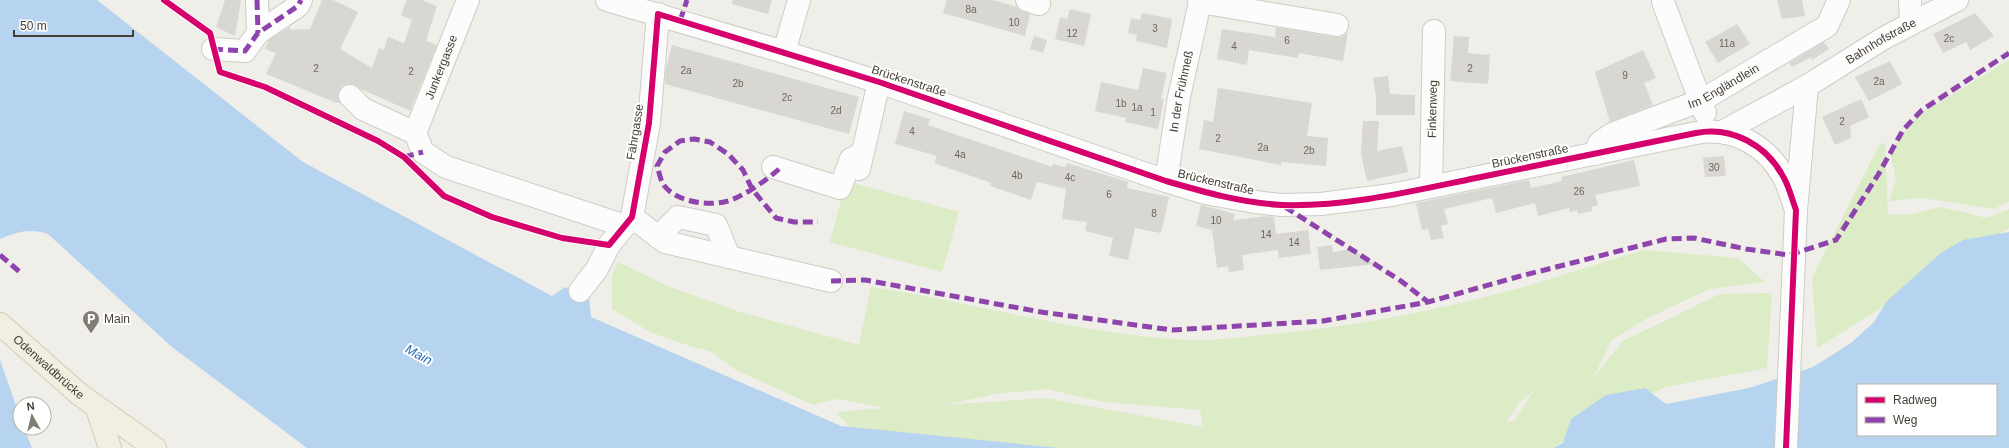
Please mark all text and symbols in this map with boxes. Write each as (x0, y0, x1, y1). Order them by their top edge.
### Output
house number: 8a (965, 4, 977, 15)
scale bar (14, 12, 133, 38)
street label: Bahnhofstraße (1843, 15, 1919, 67)
house number: 10 (1008, 17, 1020, 28)
text: 50 m (20, 19, 47, 33)
house number: 3 (1152, 23, 1158, 34)
house number: 12 (1066, 28, 1078, 39)
street label: Junkergasse (422, 33, 461, 101)
house number: 2c (1944, 33, 1954, 44)
house number: 6 (1284, 35, 1290, 46)
house number: 11a (1719, 38, 1735, 49)
house number: 4 (1231, 41, 1237, 52)
street label: In der Frühmeß (1167, 49, 1196, 133)
street label: Im Engländlein (1686, 61, 1762, 112)
street label: Brückenstraße (870, 62, 949, 100)
house number: 2 (313, 63, 319, 74)
house number: 2 (1467, 63, 1473, 74)
house number: 2a (680, 65, 692, 76)
house number: 2 (408, 66, 414, 77)
house number: 9 (1622, 70, 1628, 81)
house number: 2a (1873, 76, 1885, 87)
house number: 2b (732, 78, 744, 89)
street label: Finkenweg (1425, 80, 1440, 138)
house number: 2c (782, 92, 792, 103)
house number: 1b (1115, 98, 1127, 109)
house number: 1a (1131, 102, 1143, 113)
street label: Fährgasse (624, 103, 646, 161)
house number: 2d (830, 105, 842, 116)
house number: 1 (1150, 107, 1156, 118)
house number: 2 (1839, 116, 1845, 127)
house number: 4 (909, 126, 915, 137)
house number: 2 (1215, 133, 1221, 144)
street label: Brückenstraße (1490, 141, 1570, 171)
house number: 2a (1257, 142, 1269, 153)
house number: 2b (1303, 145, 1315, 156)
house number: 4a (954, 149, 966, 160)
house number: 30 (1708, 162, 1720, 173)
street label: Brückenstraße (1176, 166, 1256, 198)
house number: 4b (1011, 170, 1023, 181)
house number: 4c (1065, 172, 1075, 183)
house number: 26 (1573, 186, 1585, 197)
house number: 6 (1106, 189, 1112, 200)
house number: 8 (1151, 208, 1157, 219)
house number: 10 (1210, 215, 1222, 226)
house number: 14 (1260, 229, 1272, 240)
house number: 14 (1288, 237, 1300, 248)
parking icon: Main (81, 309, 101, 334)
place label: Main (104, 312, 130, 326)
street label: Odenwaldbrücke (10, 332, 87, 403)
water label: Main (403, 341, 435, 368)
legend (1857, 384, 1997, 436)
text: Radweg (1893, 393, 1937, 407)
north arrow (12, 396, 52, 436)
text: N (26, 400, 35, 413)
text: Weg (1893, 413, 1917, 427)

